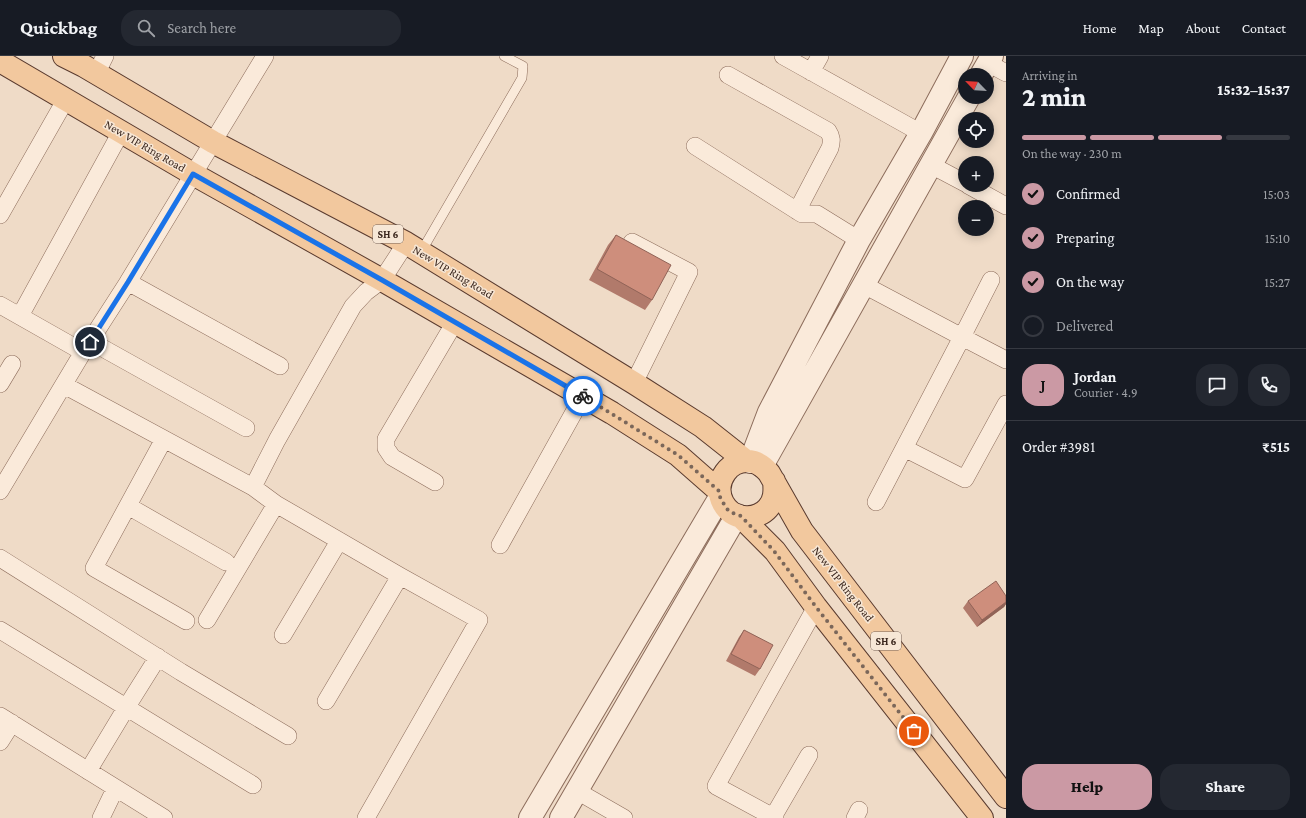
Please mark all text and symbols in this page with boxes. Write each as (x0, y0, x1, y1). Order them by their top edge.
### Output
search box (121, 10, 401, 46)
text: Quickbag (20, 17, 97, 38)
icon: search (135, 17, 157, 39)
text: Search here (167, 20, 236, 36)
text: Home (1083, 20, 1116, 36)
text: Map (1138, 20, 1164, 36)
text: About (1186, 20, 1220, 36)
text: Contact (1242, 20, 1286, 36)
north arrow (958, 68, 994, 104)
map controls (958, 68, 994, 236)
text: Arriving in (1022, 68, 1078, 83)
text: 15:32–15:37 (1217, 82, 1290, 98)
text: 2 min (1022, 83, 1086, 112)
button: locate (958, 112, 994, 148)
street label: New VIP Ring Road (102, 117, 189, 175)
text: On the way · 230 m (1022, 146, 1122, 161)
button: + (958, 156, 994, 192)
icon: check (1022, 183, 1044, 205)
text: Confirmed (1056, 186, 1120, 202)
text: 15:03 (1263, 187, 1290, 202)
button: − (958, 200, 994, 236)
road number: SH 6 (373, 225, 403, 243)
icon: check (1022, 227, 1044, 249)
text: Preparing (1056, 230, 1115, 246)
text: 15:10 (1265, 231, 1290, 246)
street label: New VIP Ring Road (410, 242, 496, 302)
icon: check (1022, 271, 1044, 293)
text: On the way (1056, 274, 1124, 290)
text: 15:27 (1265, 275, 1290, 290)
text: Delivered (1056, 318, 1113, 334)
pin (73, 325, 107, 359)
icon: home (79, 331, 101, 353)
button: chat (1196, 364, 1238, 406)
button: phone (1248, 364, 1290, 406)
text: Jordan (1074, 369, 1116, 385)
courier (563, 376, 603, 416)
text: J (1040, 377, 1046, 393)
icon: bike (572, 385, 594, 407)
text: Courier · 4.9 (1074, 385, 1138, 400)
text: Order #3981 (1022, 439, 1095, 455)
text: ₹515 (1262, 439, 1290, 455)
street label: New VIP Ring Road (809, 544, 877, 625)
road number: SH 6 (871, 632, 901, 650)
pin (897, 714, 931, 748)
icon: bag (903, 720, 925, 742)
button: Help (1022, 764, 1152, 810)
button: Share (1160, 764, 1290, 810)

